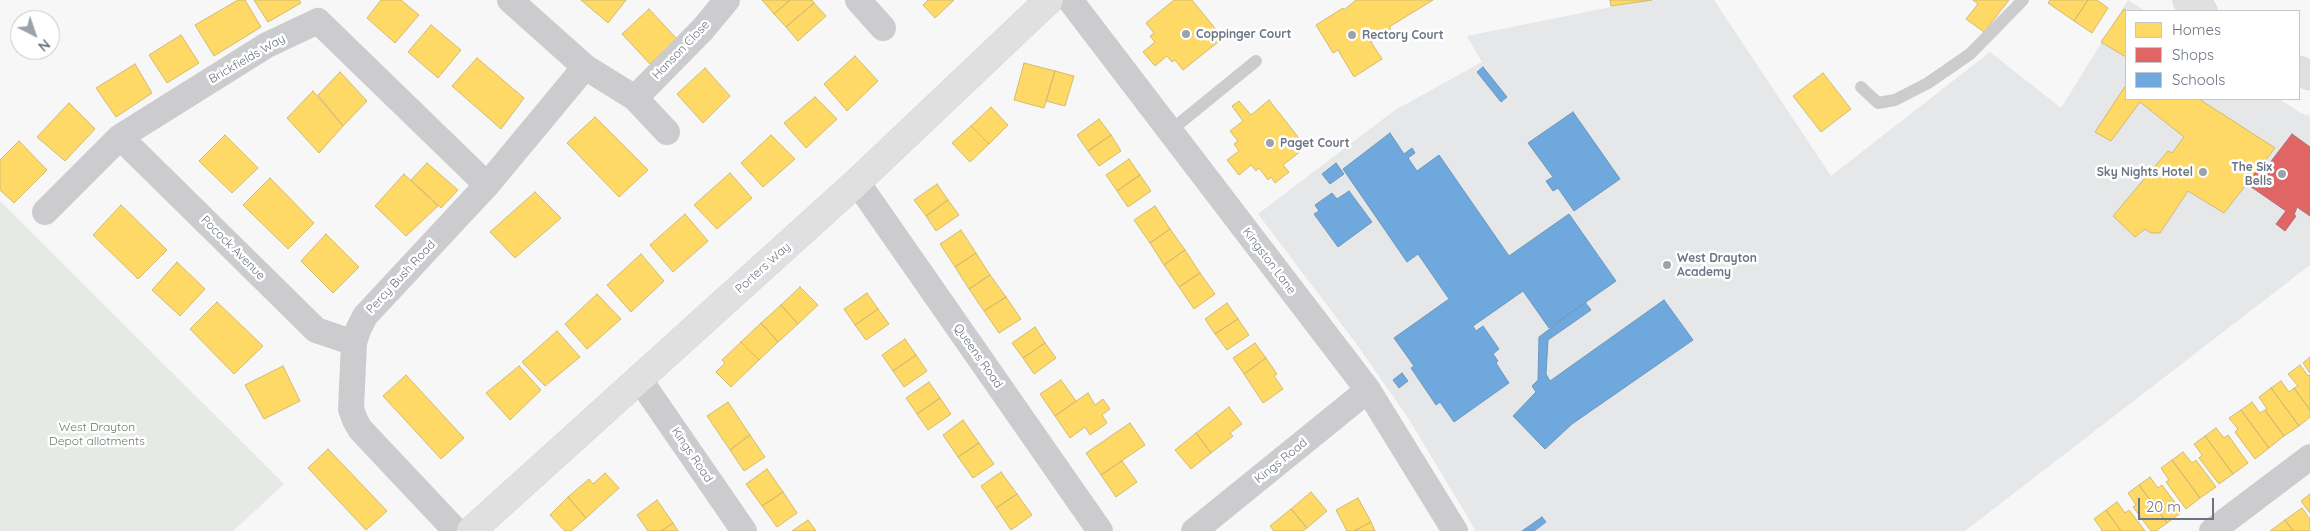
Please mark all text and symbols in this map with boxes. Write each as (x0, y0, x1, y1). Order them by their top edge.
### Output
north arrow (10, 10, 60, 60)
legend (2125, 10, 2300, 100)
street label: Hanson Close (649, 18, 713, 82)
text: Homes (2172, 20, 2221, 39)
place label: Coppinger Court (1196, 27, 1291, 41)
marker: Coppinger Court (1180, 28, 1192, 40)
place label: Rectory Court (1362, 28, 1444, 42)
marker: Rectory Court (1346, 29, 1358, 41)
street label: Brickfields Way (206, 31, 288, 87)
text: N (34, 35, 54, 56)
text: Shops (2172, 45, 2214, 64)
text: Schools (2172, 70, 2225, 89)
place label: Paget Court (1280, 136, 1350, 150)
marker: Paget Court (1264, 137, 1276, 149)
place label: The Six Bells (2231, 160, 2272, 188)
place label: Sky Nights Hotel (2097, 165, 2193, 179)
marker: Sky Nights Hotel (2197, 166, 2209, 178)
marker: The Six Bells (2276, 168, 2288, 180)
street label: Pocock Avenue (198, 213, 268, 283)
street label: Kingston Lane (1239, 225, 1299, 297)
street label: Percy Bush Road (363, 237, 439, 317)
street label: Porters Way (733, 240, 793, 296)
place label: West Drayton Academy (1677, 251, 1757, 279)
marker: West Drayton Academy (1661, 259, 1673, 271)
street label: Queens Road (951, 321, 1005, 391)
park label: West Drayton Depot allotments (49, 420, 145, 448)
street label: Kings Road (668, 425, 716, 485)
street label: Kings Road (1252, 435, 1310, 487)
scale bar (2140, 488, 2216, 520)
text: 20 m (2146, 497, 2181, 516)

